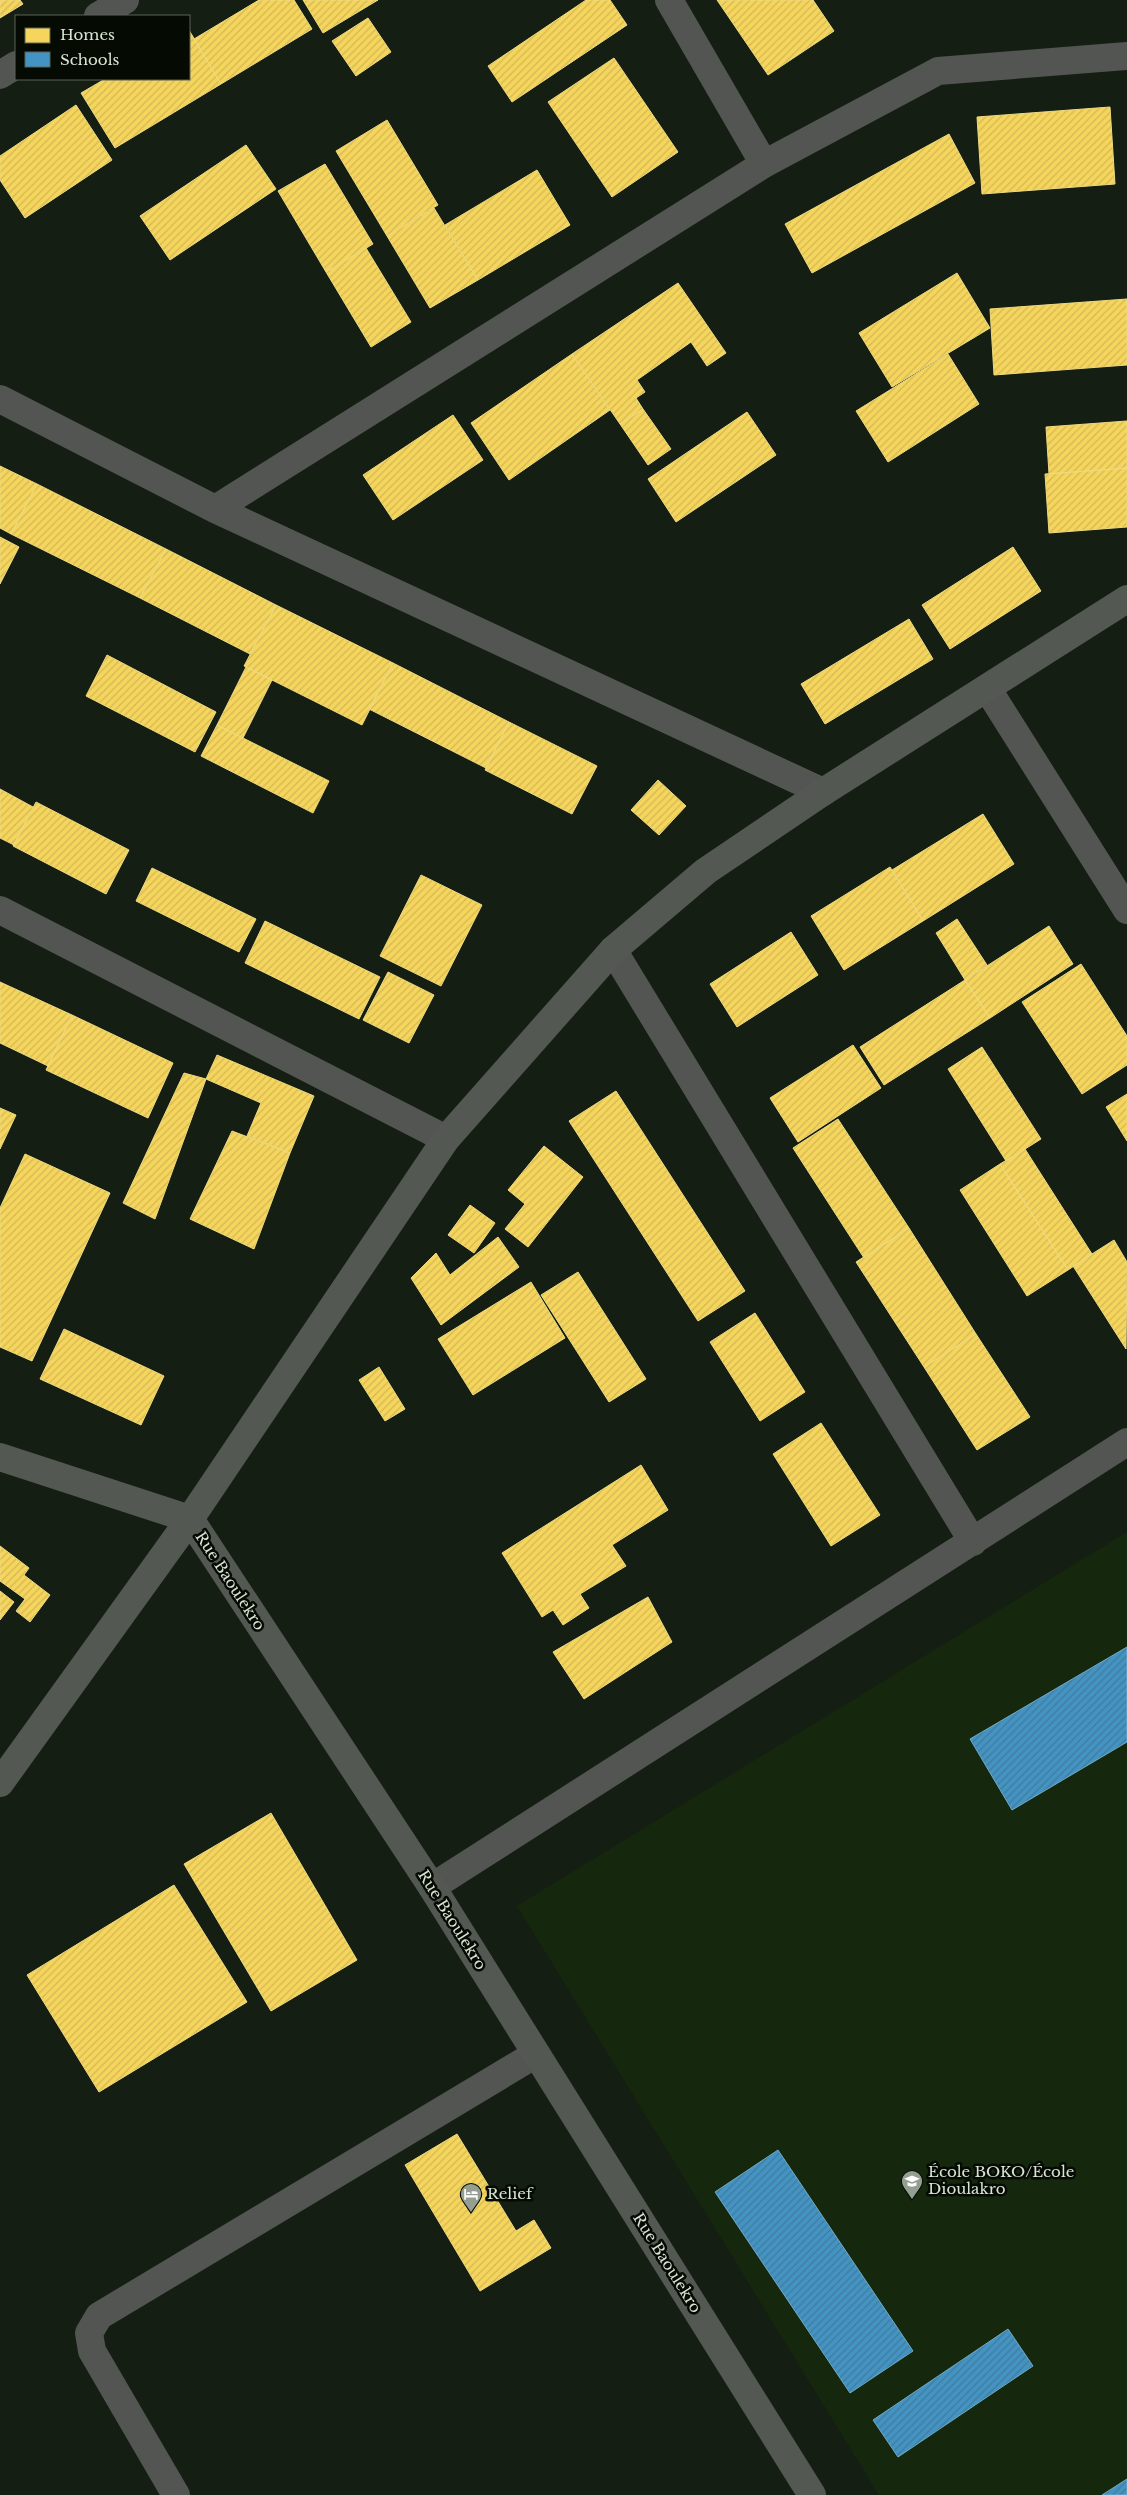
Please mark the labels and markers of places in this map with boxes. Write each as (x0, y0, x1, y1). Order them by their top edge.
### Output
place label: École BOKO/École Dioulakro (928, 2162, 1074, 2198)
school or university icon: École BOKO/École Dioulakro (900, 2169, 924, 2200)
hotel icon: Relief (459, 2182, 483, 2213)
place label: Relief (487, 2184, 534, 2203)

